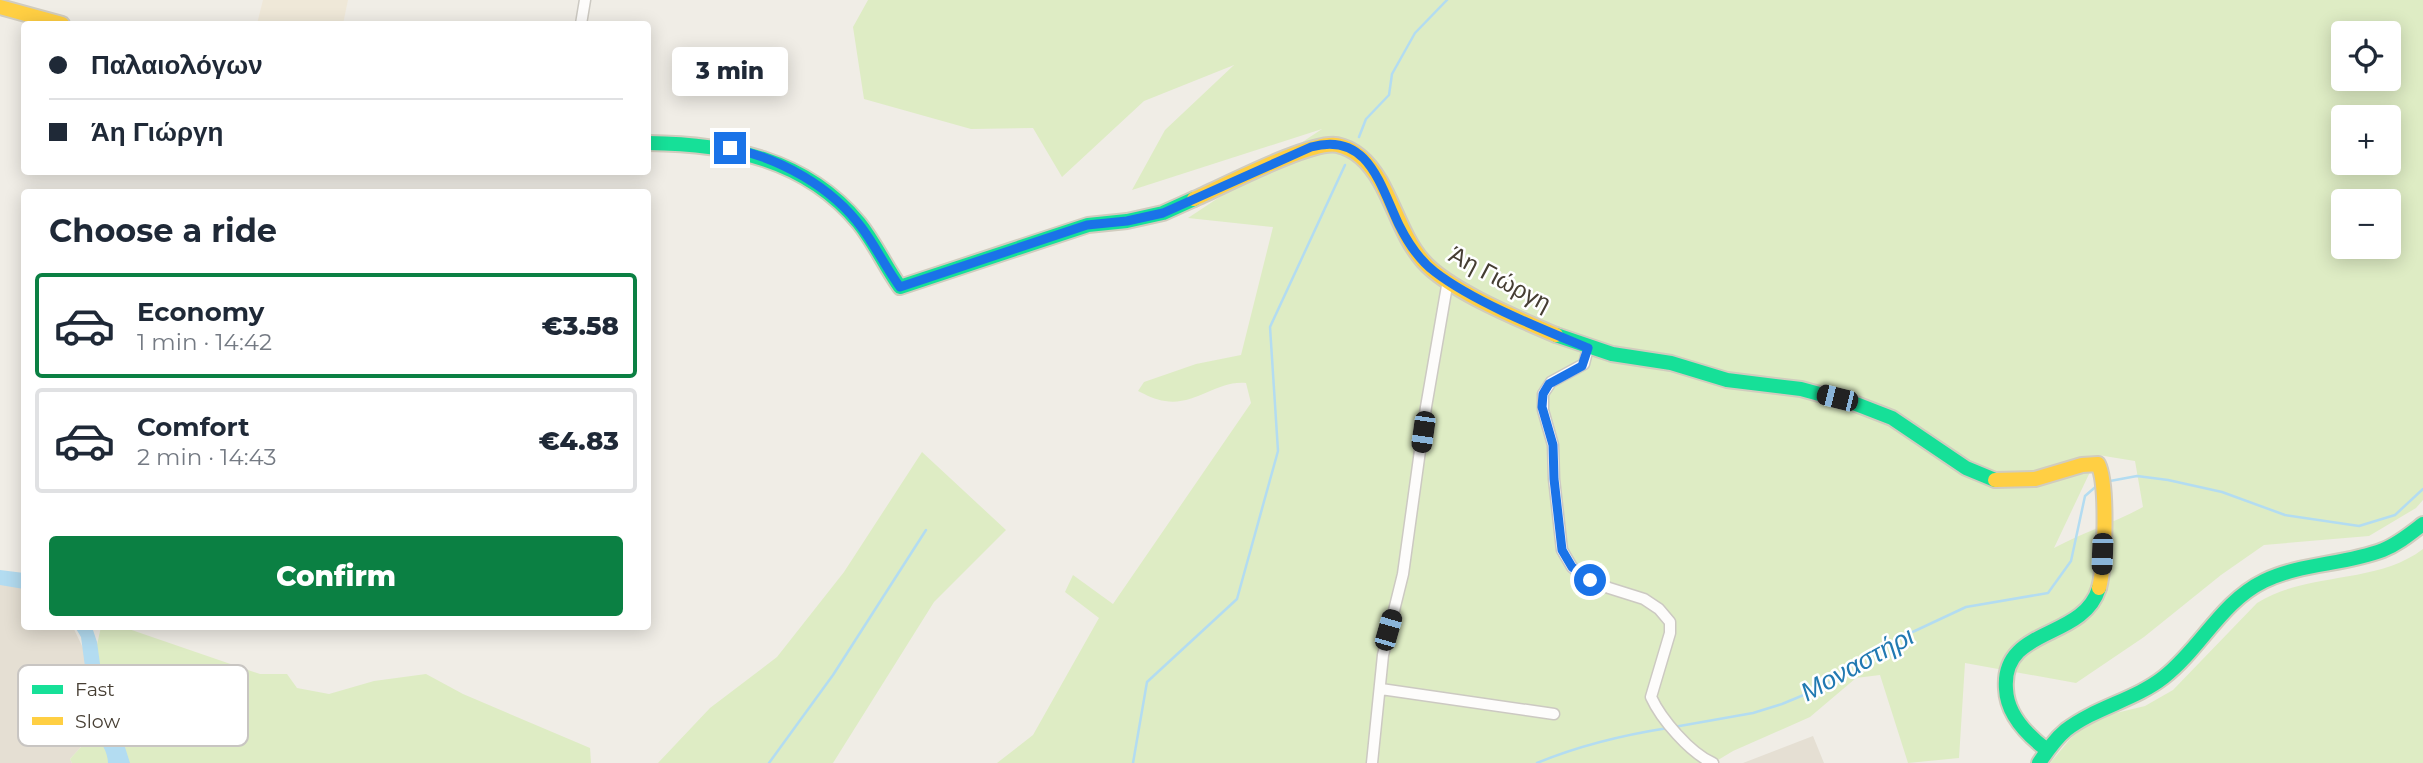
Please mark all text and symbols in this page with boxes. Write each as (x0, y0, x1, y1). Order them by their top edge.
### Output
map controls (2331, 21, 2401, 259)
button: locate (2331, 21, 2401, 91)
callout: 3 min (672, 46, 788, 96)
text: Παλαιολόγων (91, 49, 263, 81)
text: 3 min (696, 57, 764, 85)
button: + (2331, 105, 2401, 175)
text: Άη Γιώργη (91, 116, 223, 148)
route end (714, 132, 746, 164)
button: − (2331, 189, 2401, 259)
text: Choose a ride (49, 211, 277, 250)
street label: Άη Γιώργη (1444, 240, 1556, 317)
icon: car (53, 294, 116, 357)
text: Economy (137, 296, 264, 328)
text: €3.58 (541, 310, 619, 342)
text: 1 min · 14:42 (137, 328, 272, 356)
car (1815, 383, 1860, 413)
icon: car (53, 409, 116, 472)
car (1410, 410, 1437, 454)
text: Comfort (137, 411, 249, 443)
text: €4.83 (538, 425, 619, 457)
text: 2 min · 14:43 (137, 443, 276, 471)
car (2091, 533, 2114, 575)
button: Confirm (49, 536, 623, 616)
route start (1574, 564, 1606, 596)
car (1373, 607, 1404, 653)
water label: Μοναστήρι (1795, 620, 1919, 708)
legend (18, 665, 248, 746)
text: Fast (75, 678, 115, 701)
text: Slow (75, 710, 120, 733)

